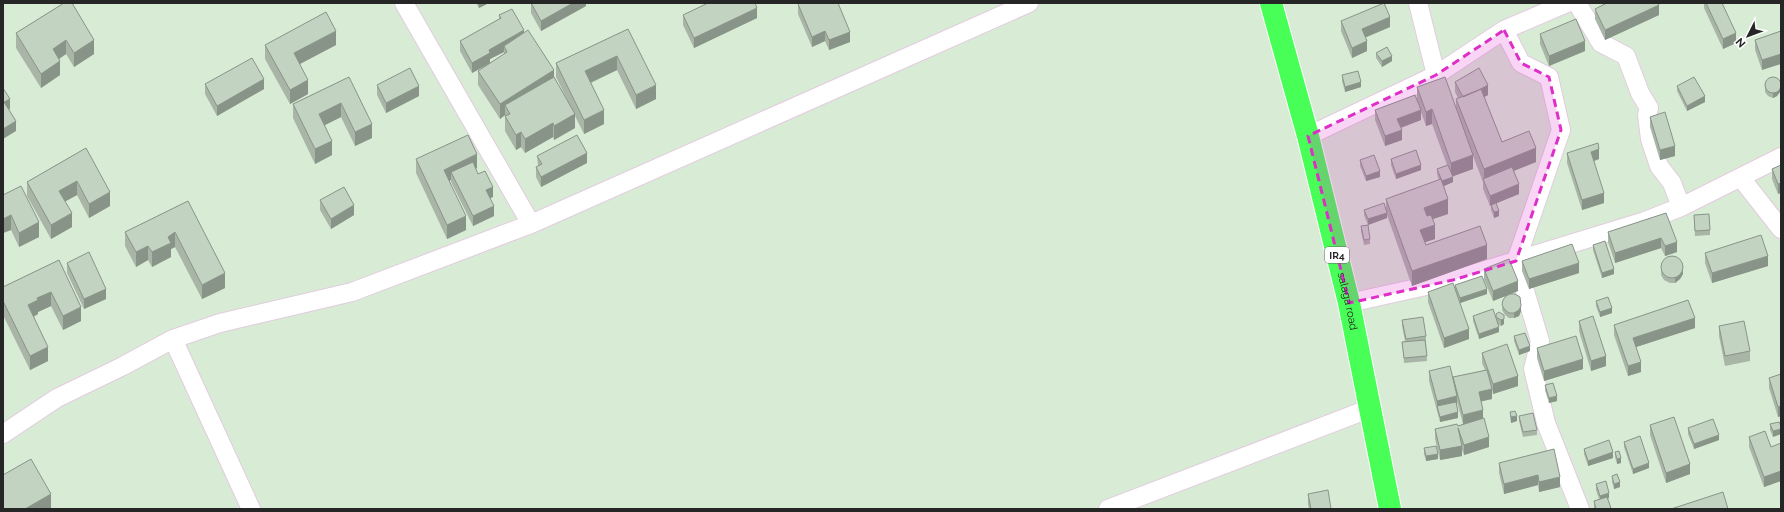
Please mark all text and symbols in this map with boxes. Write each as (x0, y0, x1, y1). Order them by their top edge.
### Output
north arrow (1728, 16, 1768, 56)
text: N (1733, 35, 1749, 50)
road number: IR4 (1325, 247, 1349, 263)
street label: salaga road (1335, 271, 1361, 331)

